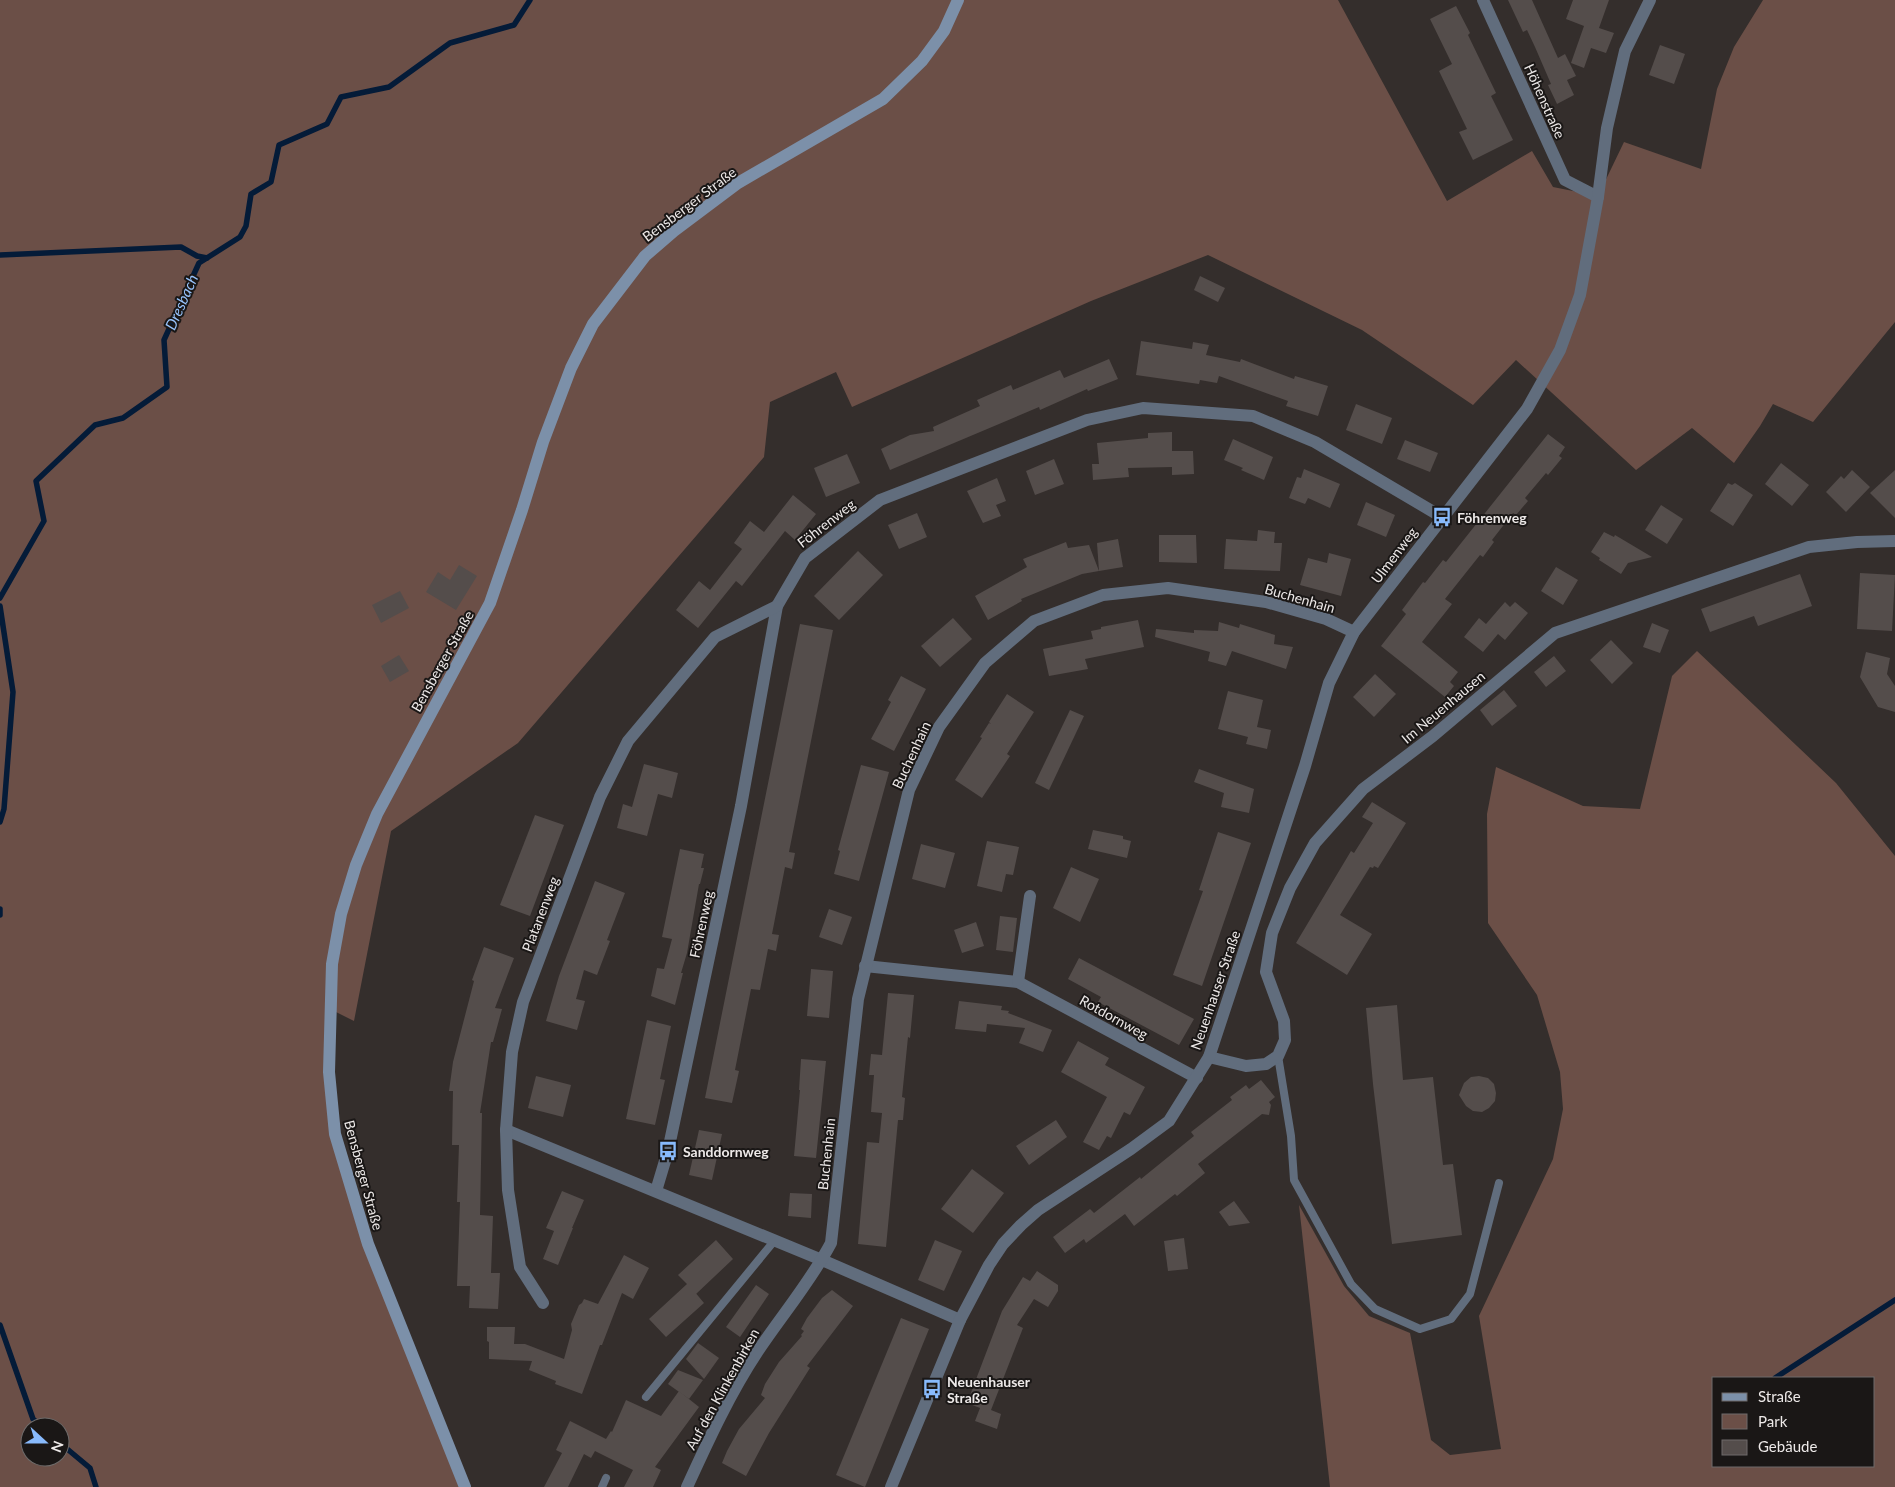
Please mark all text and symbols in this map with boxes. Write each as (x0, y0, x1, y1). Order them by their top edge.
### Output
street label: Höhenstraße (1521, 61, 1569, 141)
street label: Bensberger Straße (639, 163, 739, 245)
water label: Dresbach (161, 271, 201, 333)
street label: Föhrenweg (794, 495, 858, 551)
bus stop icon: Föhrenweg (1431, 506, 1453, 528)
place label: Föhrenweg (1457, 509, 1527, 526)
street label: Ulmenweg (1367, 524, 1421, 586)
street label: Buchenhain (1263, 580, 1337, 616)
street label: Bensberger Straße (407, 607, 477, 715)
street label: Im Neuenhausen (1398, 667, 1488, 747)
street label: Buchenhain (888, 719, 934, 791)
street label: Platanenweg (518, 874, 562, 954)
street label: Föhrenweg (686, 889, 716, 959)
street label: Neuenhauser Straße (1187, 928, 1243, 1052)
street label: Rotdornweg (1077, 991, 1151, 1043)
street label: Buchenhain (814, 1117, 838, 1191)
street label: Bensberger Straße (341, 1118, 387, 1232)
bus stop icon: Sanddornweg (657, 1140, 679, 1162)
place label: Sanddornweg (683, 1143, 769, 1160)
street label: Auf den Klinkenbirken (682, 1325, 762, 1453)
place label: Neuenhauser Straße (947, 1373, 1031, 1406)
legend (1712, 1377, 1875, 1467)
bus stop icon: Neuenhauser Straße (921, 1378, 943, 1400)
text: Straße (1758, 1387, 1801, 1405)
text: Park (1758, 1412, 1788, 1430)
north arrow (20, 1417, 70, 1467)
text: Gebäude (1758, 1437, 1817, 1455)
text: N (48, 1439, 67, 1455)

